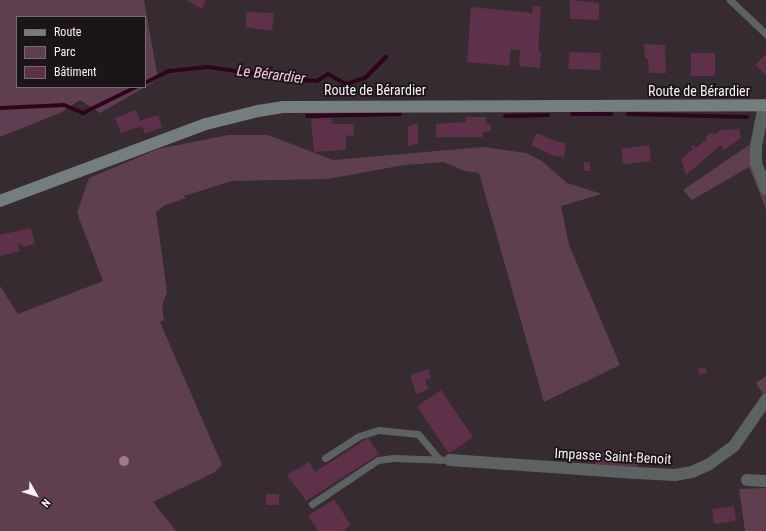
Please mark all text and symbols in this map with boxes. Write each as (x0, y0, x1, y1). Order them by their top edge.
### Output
legend (16, 16, 146, 88)
text: Route (54, 25, 81, 39)
text: Parc (54, 45, 75, 59)
water label: Le Bérardier (236, 62, 306, 88)
text: Bâtiment (54, 65, 97, 79)
street label: Route de Bérardier (324, 82, 426, 98)
street label: Route de Bérardier (648, 83, 750, 99)
street label: Impasse Saint-Benoit (554, 445, 672, 467)
north arrow (16, 475, 56, 515)
text: N (39, 496, 53, 510)

